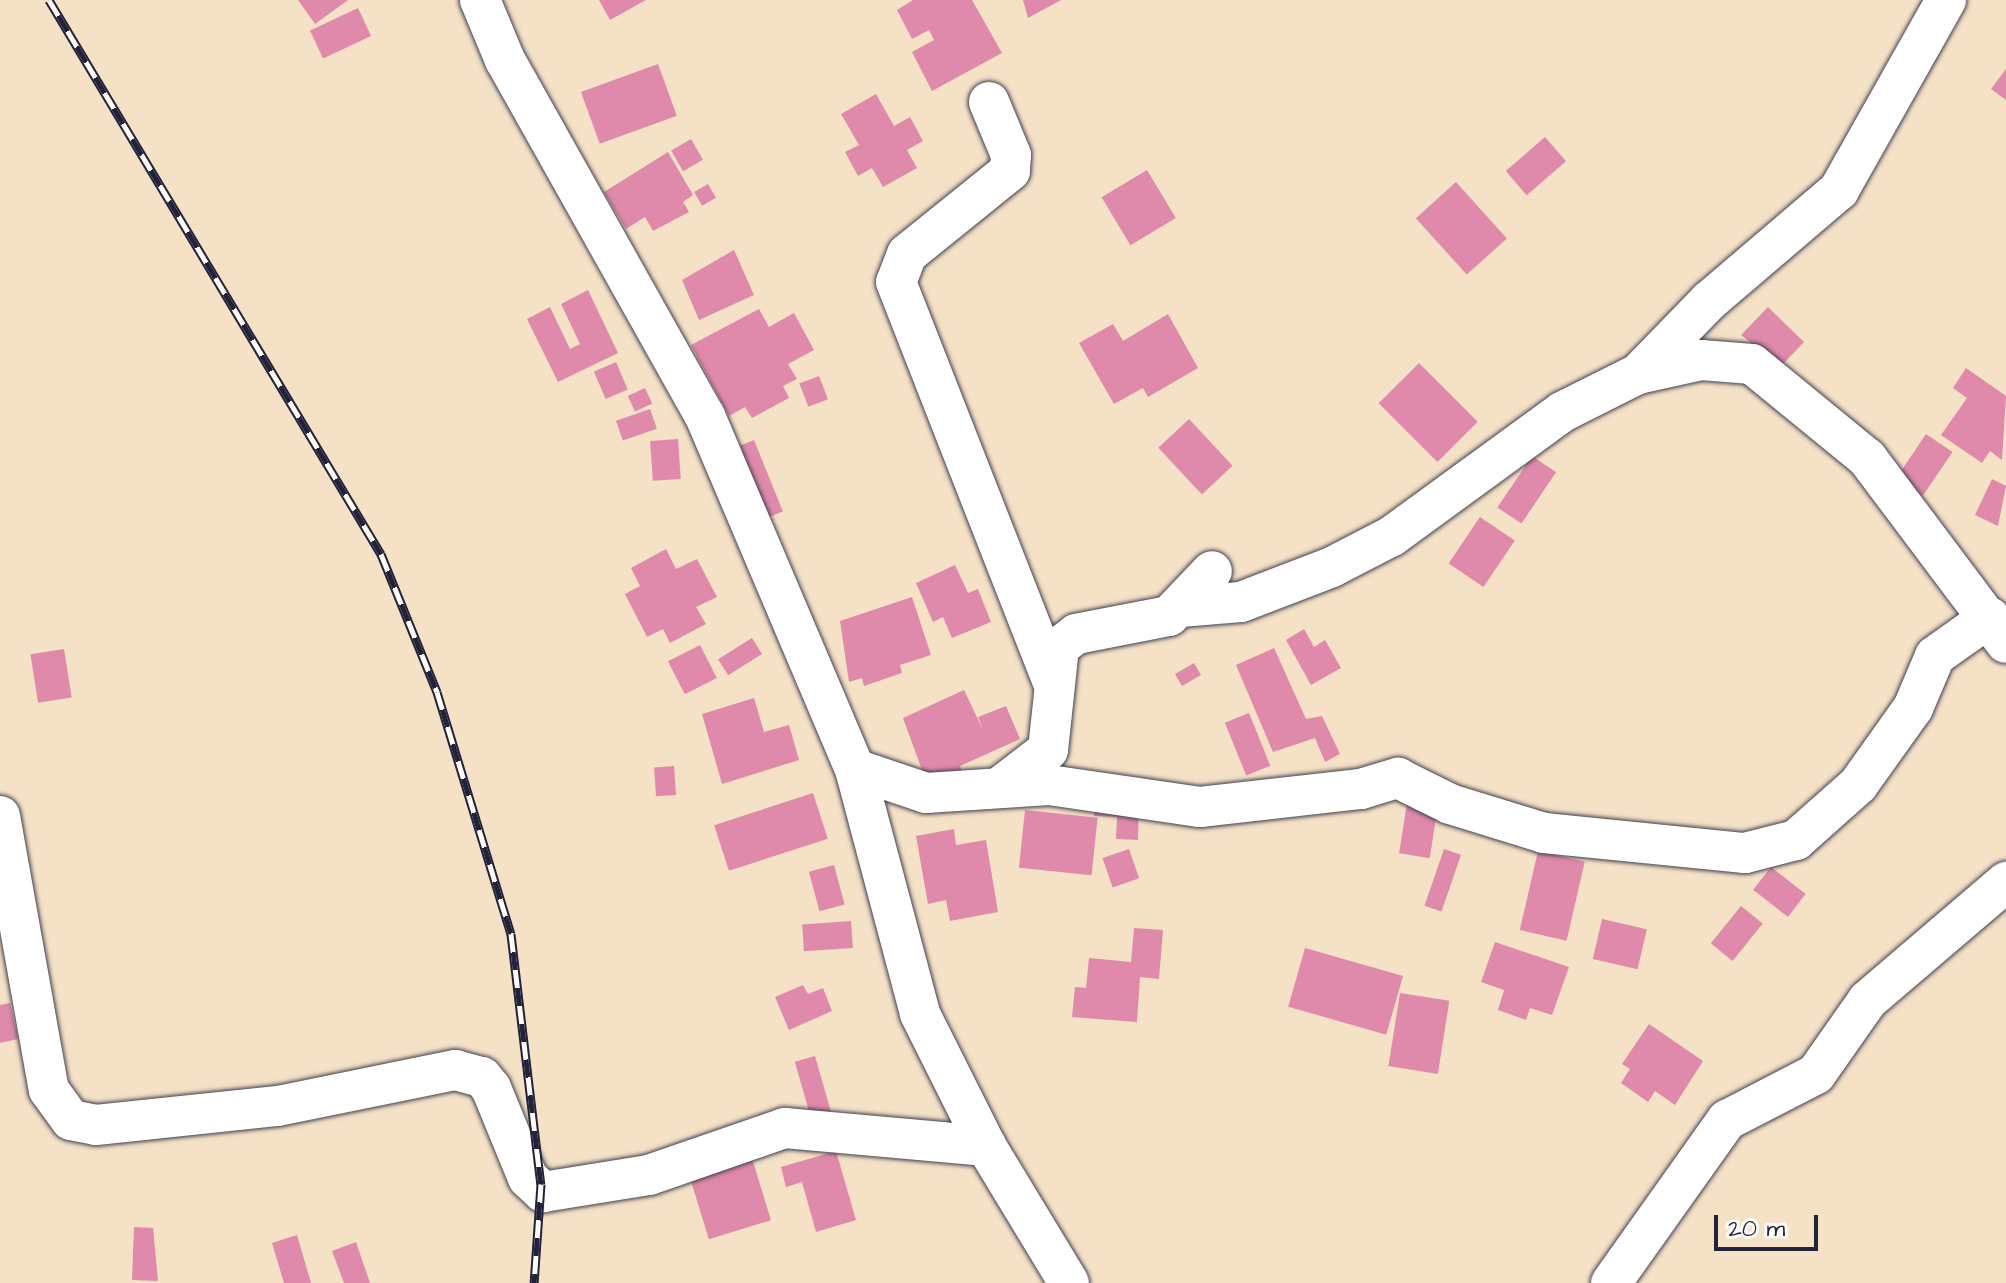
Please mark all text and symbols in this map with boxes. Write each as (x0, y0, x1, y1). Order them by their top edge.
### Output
scale bar (1718, 1199, 1822, 1249)
text: 20 m (1728, 1212, 1785, 1246)

